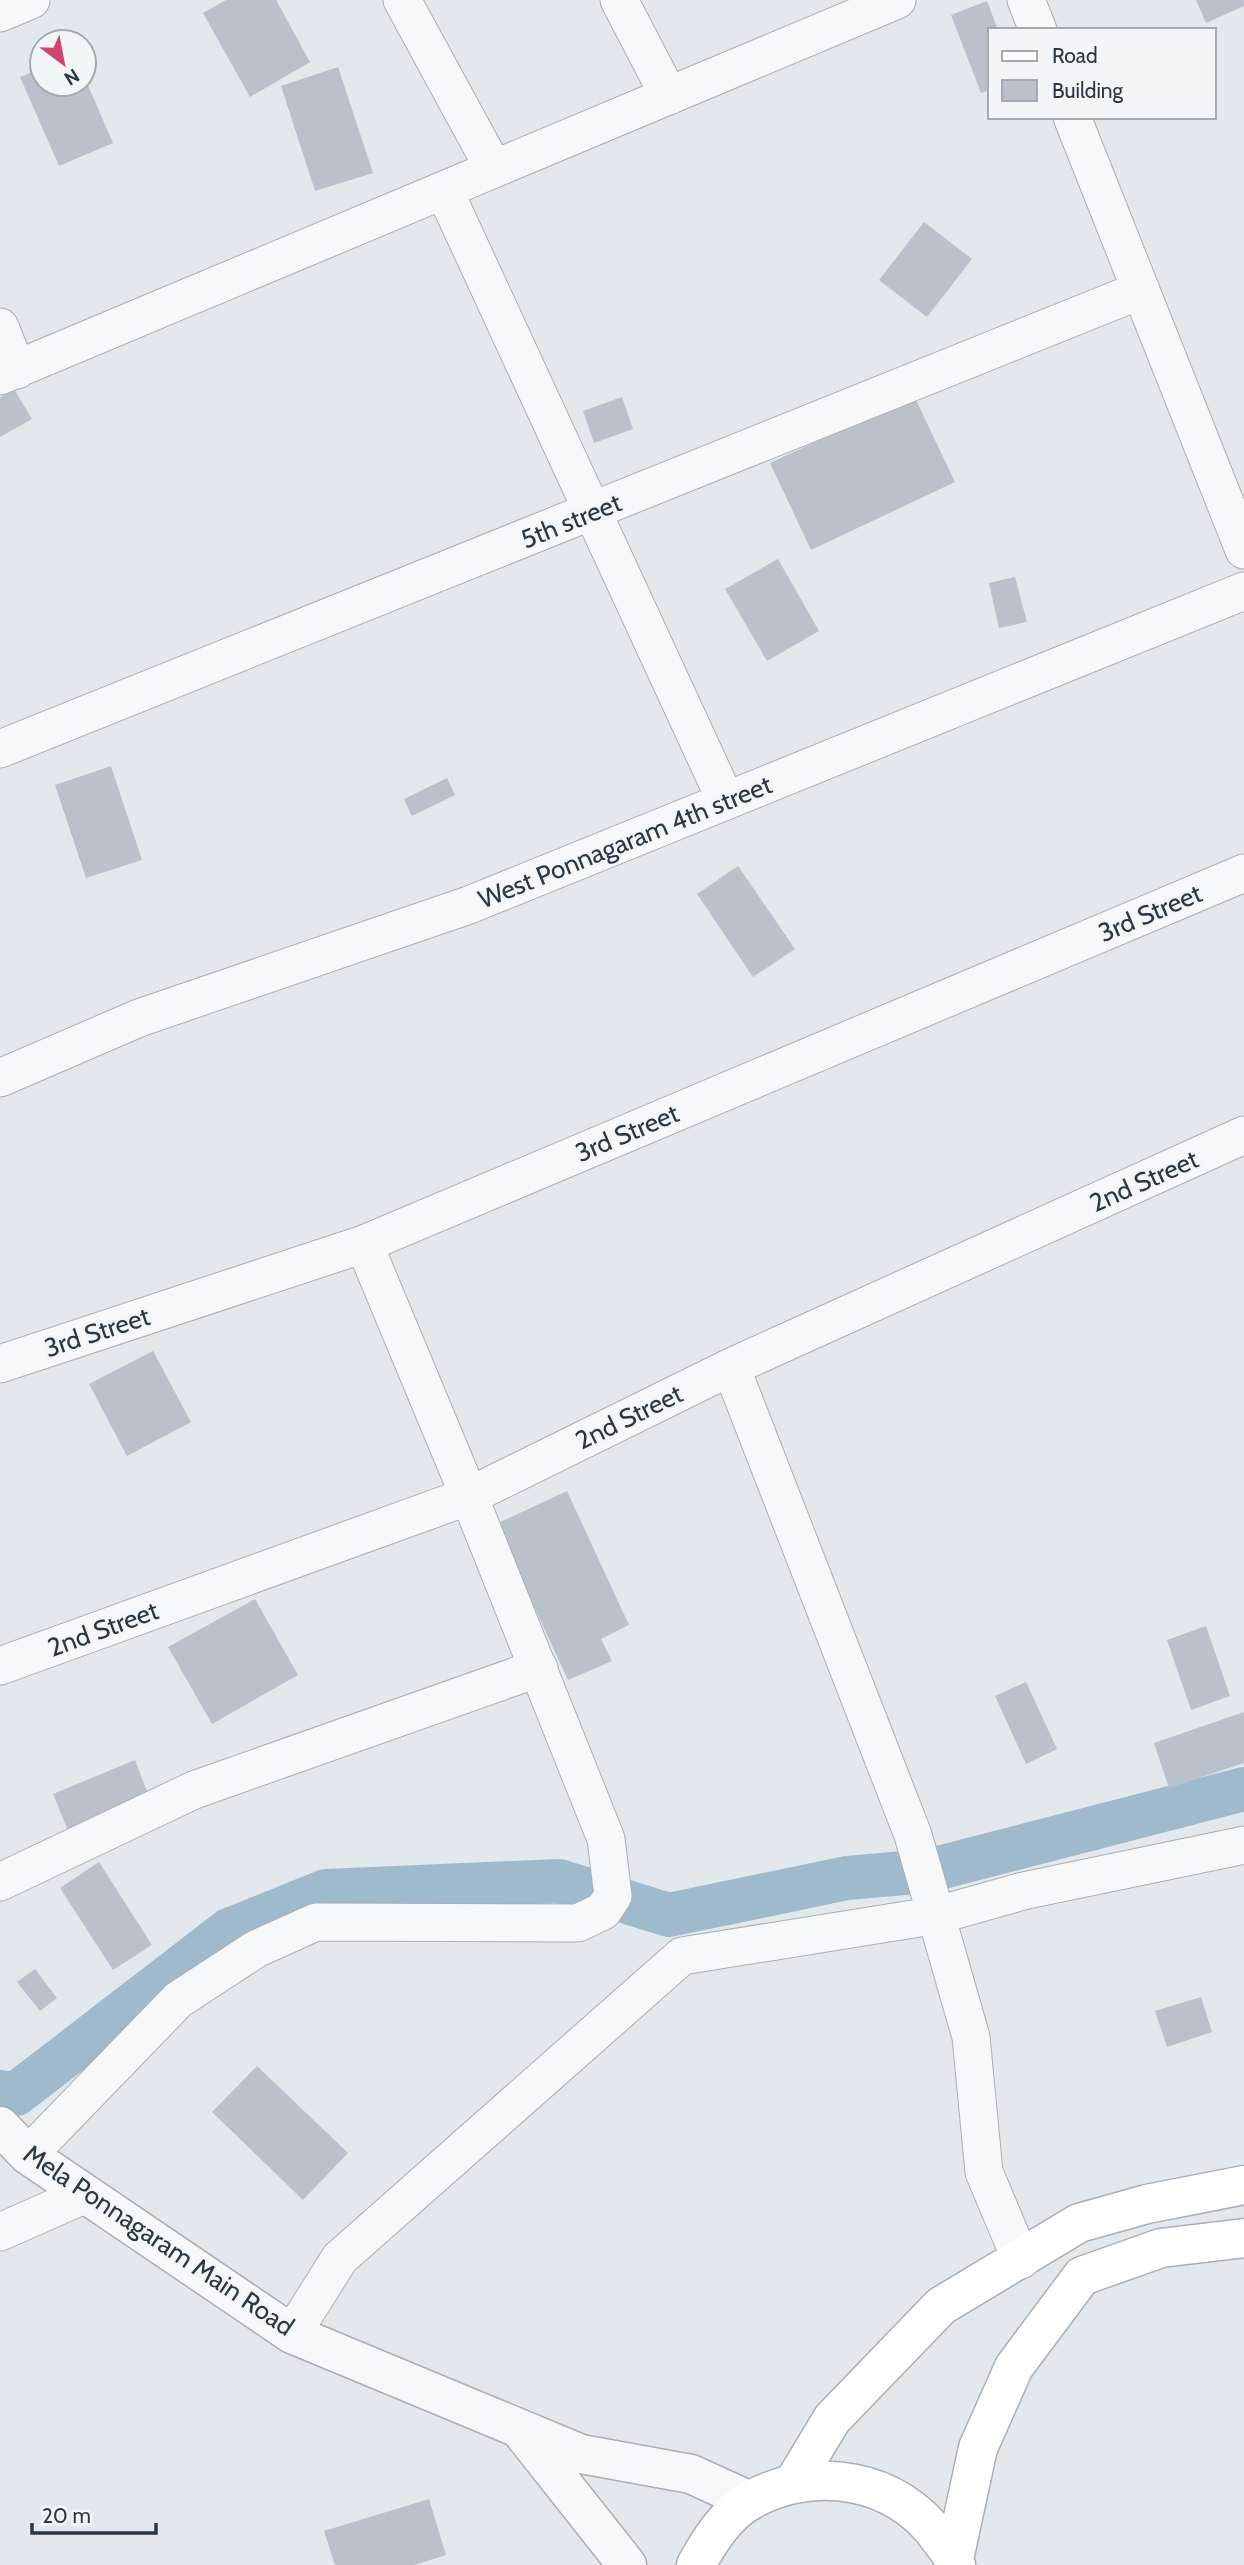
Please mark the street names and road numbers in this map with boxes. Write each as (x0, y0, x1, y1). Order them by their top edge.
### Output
street label: 5th street (516, 486, 626, 556)
street label: West Ponnagaram 4th street (474, 768, 777, 916)
street label: 3rd Street (1094, 877, 1207, 949)
street label: 3rd Street (571, 1097, 684, 1169)
street label: 2nd Street (1085, 1143, 1203, 1219)
street label: 3rd Street (40, 1300, 154, 1364)
street label: 2nd Street (570, 1377, 688, 1457)
street label: 2nd Street (43, 1594, 163, 1664)
street label: Mela Ponnagaram Main Road (18, 2137, 300, 2343)

